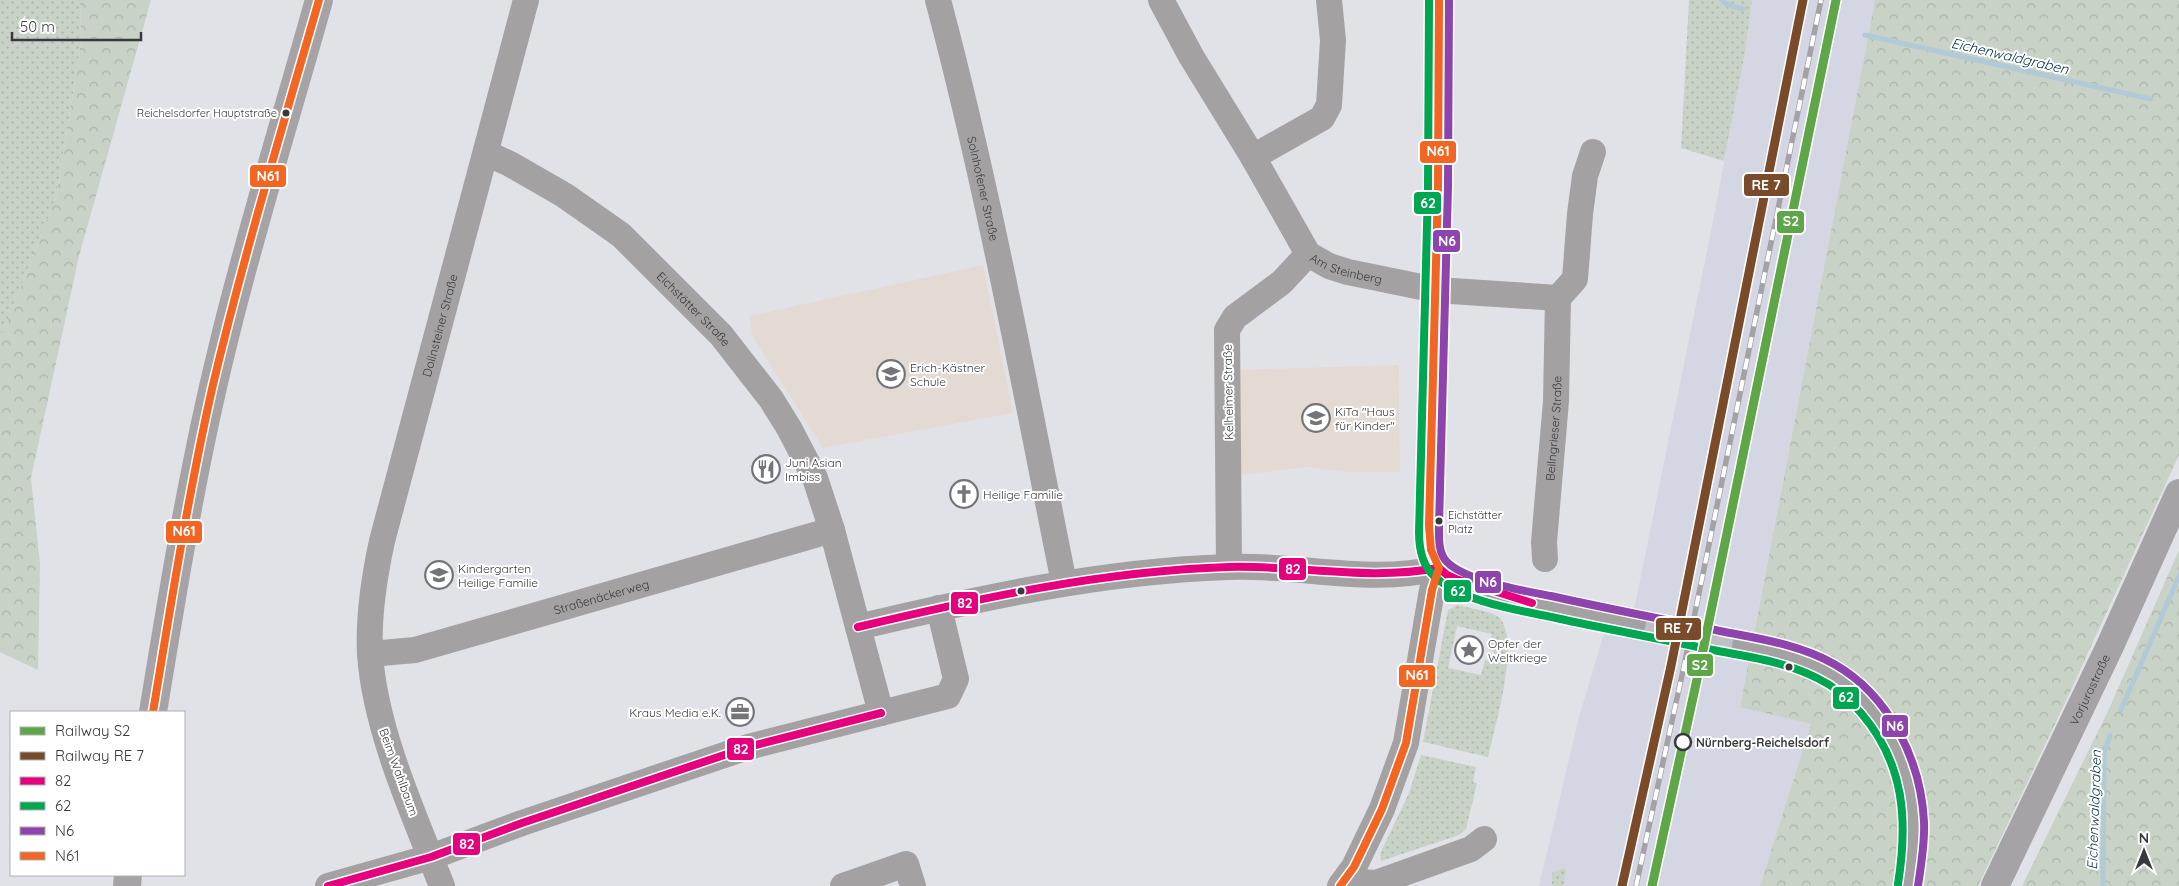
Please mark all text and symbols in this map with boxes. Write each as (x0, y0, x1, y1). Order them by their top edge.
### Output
scale bar (12, 10, 141, 42)
text: 50 m (20, 17, 55, 36)
water label: Eichenwaldgraben (1950, 34, 2071, 78)
place label: Reichelsdorfer Hauptstraße (137, 106, 277, 120)
marker: Reichelsdorfer Hauptstraße (281, 108, 291, 118)
street label: Solnhofener Straße (965, 135, 1002, 242)
line badge: N61 (1419, 140, 1457, 164)
text: N61 (1426, 142, 1450, 160)
line badge: N61 (249, 164, 287, 188)
text: N61 (256, 167, 280, 185)
line badge: RE 7 (1743, 173, 1790, 197)
text: RE 7 (1751, 176, 1781, 194)
line badge: 62 (1413, 191, 1442, 215)
text: 62 (1420, 194, 1436, 212)
line badge: S2 (1776, 210, 1805, 234)
text: S2 (1783, 212, 1799, 230)
line badge: N6 (1432, 229, 1461, 253)
text: N6 (1438, 232, 1456, 250)
street label: Am Steinberg (1308, 249, 1384, 286)
street label: Eichstätter Straße (654, 268, 734, 349)
street label: Dollnsteiner Straße (419, 272, 460, 378)
street label: Kelheimer Straße (1220, 344, 1236, 440)
school or university icon: Erich-Kästner Schule (876, 359, 906, 389)
place label: Erich-Kästner Schule (910, 360, 986, 389)
street label: Beilngrieser Straße (1542, 376, 1564, 482)
school or university icon: KiTa "Haus für Kinder" (1301, 403, 1331, 433)
place label: KiTa "Haus für Kinder" (1335, 404, 1395, 433)
restaurant icon: Juni Asian Imbiss (751, 454, 781, 484)
place label: Juni Asian Imbiss (785, 455, 842, 484)
church icon: Heilige Familie (949, 479, 979, 509)
place label: Heilige Familie (983, 487, 1063, 502)
place label: Eichstätter Platz (1448, 508, 1503, 536)
marker: Eichstätter Platz (1434, 516, 1444, 526)
line badge: N61 (165, 520, 203, 544)
text: N61 (172, 522, 196, 540)
line badge: 82 (1278, 557, 1307, 581)
school or university icon: Kindergarten Heilige Familie (424, 560, 454, 590)
text: 82 (1285, 560, 1301, 578)
place label: Kindergarten Heilige Familie (458, 561, 538, 590)
line badge: N6 (1474, 570, 1502, 594)
text: N6 (1479, 573, 1497, 591)
street label: Straßenäckerweg (552, 576, 651, 617)
line badge: 62 (1443, 579, 1472, 603)
text: 62 (1450, 582, 1466, 600)
unlabelled marker (1016, 586, 1026, 596)
line badge: 82 (950, 591, 979, 615)
text: 82 (957, 594, 973, 612)
line badge: RE 7 (1655, 617, 1702, 641)
text: RE 7 (1663, 619, 1693, 637)
place icon: Opfer der Weltkriege (1454, 635, 1484, 665)
place label: Opfer der Weltkriege (1488, 636, 1548, 665)
street label: Vorjurastraße (2066, 651, 2113, 727)
line badge: S2 (1686, 653, 1714, 677)
text: S2 (1692, 656, 1708, 674)
unlabelled marker (1784, 662, 1794, 672)
line badge: N61 (1398, 664, 1436, 688)
text: N61 (1405, 666, 1429, 684)
line badge: 62 (1832, 686, 1860, 710)
text: 62 (1838, 688, 1854, 706)
office icon: Kraus Media e.K. (725, 697, 755, 727)
place label: Kraus Media e.K. (629, 705, 721, 720)
legend (10, 711, 185, 876)
line badge: N6 (1881, 714, 1909, 738)
text: N6 (1886, 717, 1904, 735)
text: Railway S2 (55, 721, 130, 740)
street label: Beim Wahlbaum (376, 726, 422, 818)
marker: Nürnberg-Reichelsdorf (1674, 733, 1692, 751)
place label: Nürnberg-Reichelsdorf (1696, 735, 1830, 750)
line badge: 82 (726, 737, 755, 761)
text: 82 (733, 740, 749, 758)
text: Railway RE 7 (55, 746, 144, 765)
water label: Eichenwaldgraben (2083, 749, 2105, 870)
text: 82 (55, 771, 71, 790)
text: 62 (55, 796, 71, 815)
text: N6 (55, 821, 74, 840)
north arrow (2119, 826, 2169, 876)
text: N (2139, 829, 2149, 847)
line badge: 82 (452, 832, 481, 856)
text: 82 (459, 835, 475, 853)
text: N61 (55, 846, 79, 865)

